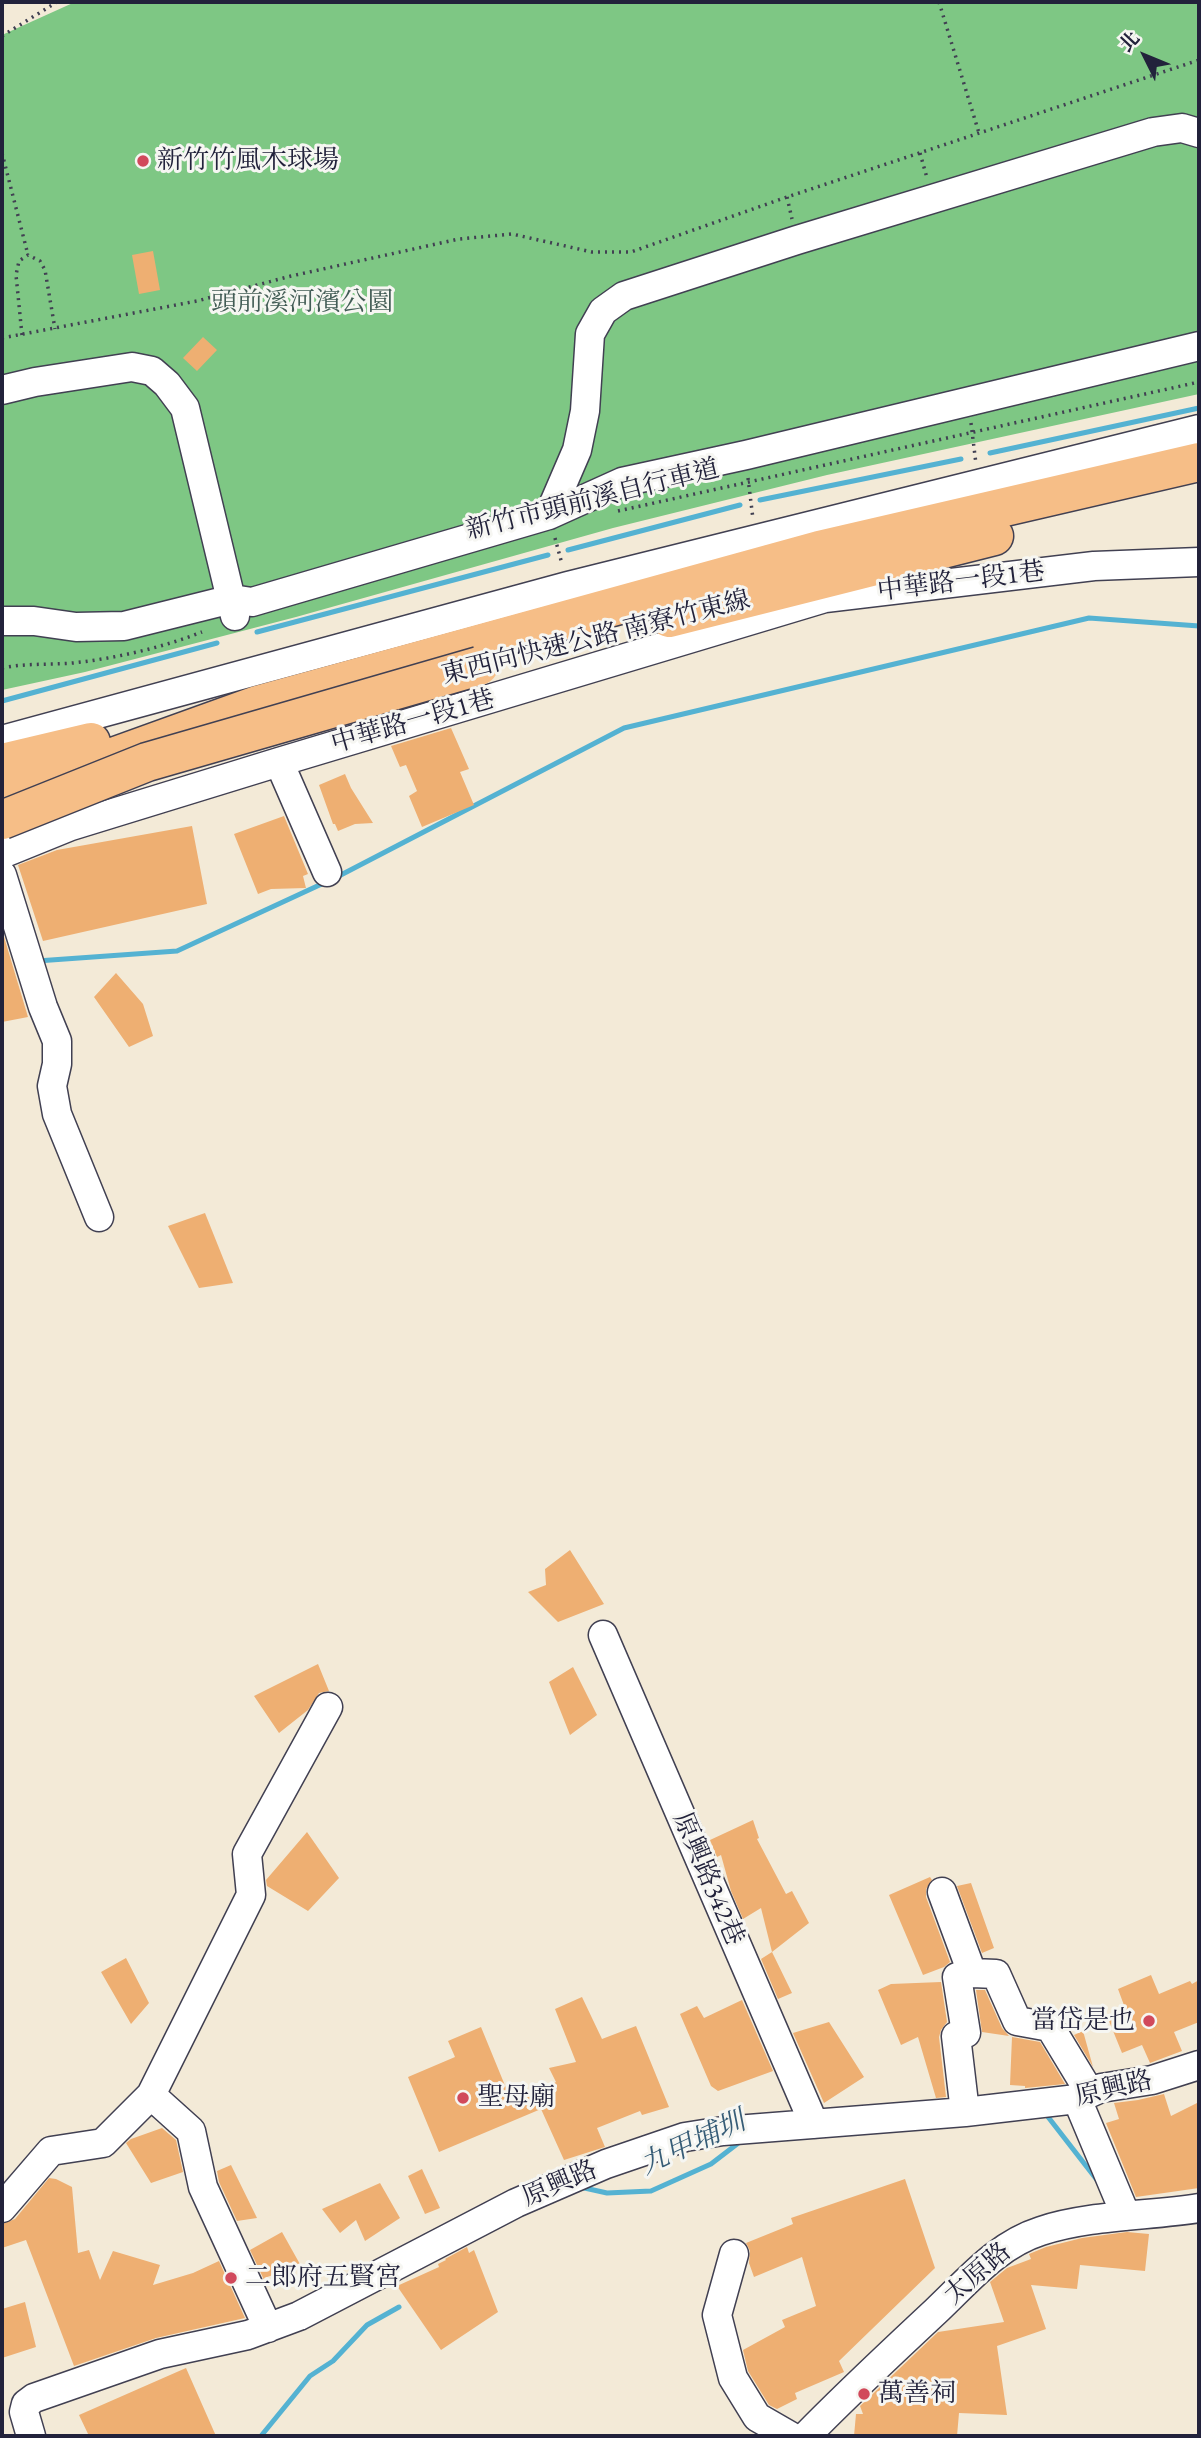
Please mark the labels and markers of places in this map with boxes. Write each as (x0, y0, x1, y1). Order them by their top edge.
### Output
place label: 新竹竹風木球場 (157, 145, 339, 177)
marker: 新竹竹風木球場 (135, 153, 151, 169)
place label: 當岱是也 (1031, 2005, 1135, 2037)
marker: 當岱是也 (1141, 2013, 1157, 2029)
place label: 聖母廟 (477, 2082, 555, 2114)
marker: 聖母廟 (455, 2090, 471, 2106)
place label: 二郎府五賢宮 (245, 2262, 401, 2294)
marker: 二郎府五賢宮 (223, 2270, 239, 2286)
place label: 萬善祠 (878, 2378, 956, 2410)
marker: 萬善祠 (856, 2386, 872, 2402)

